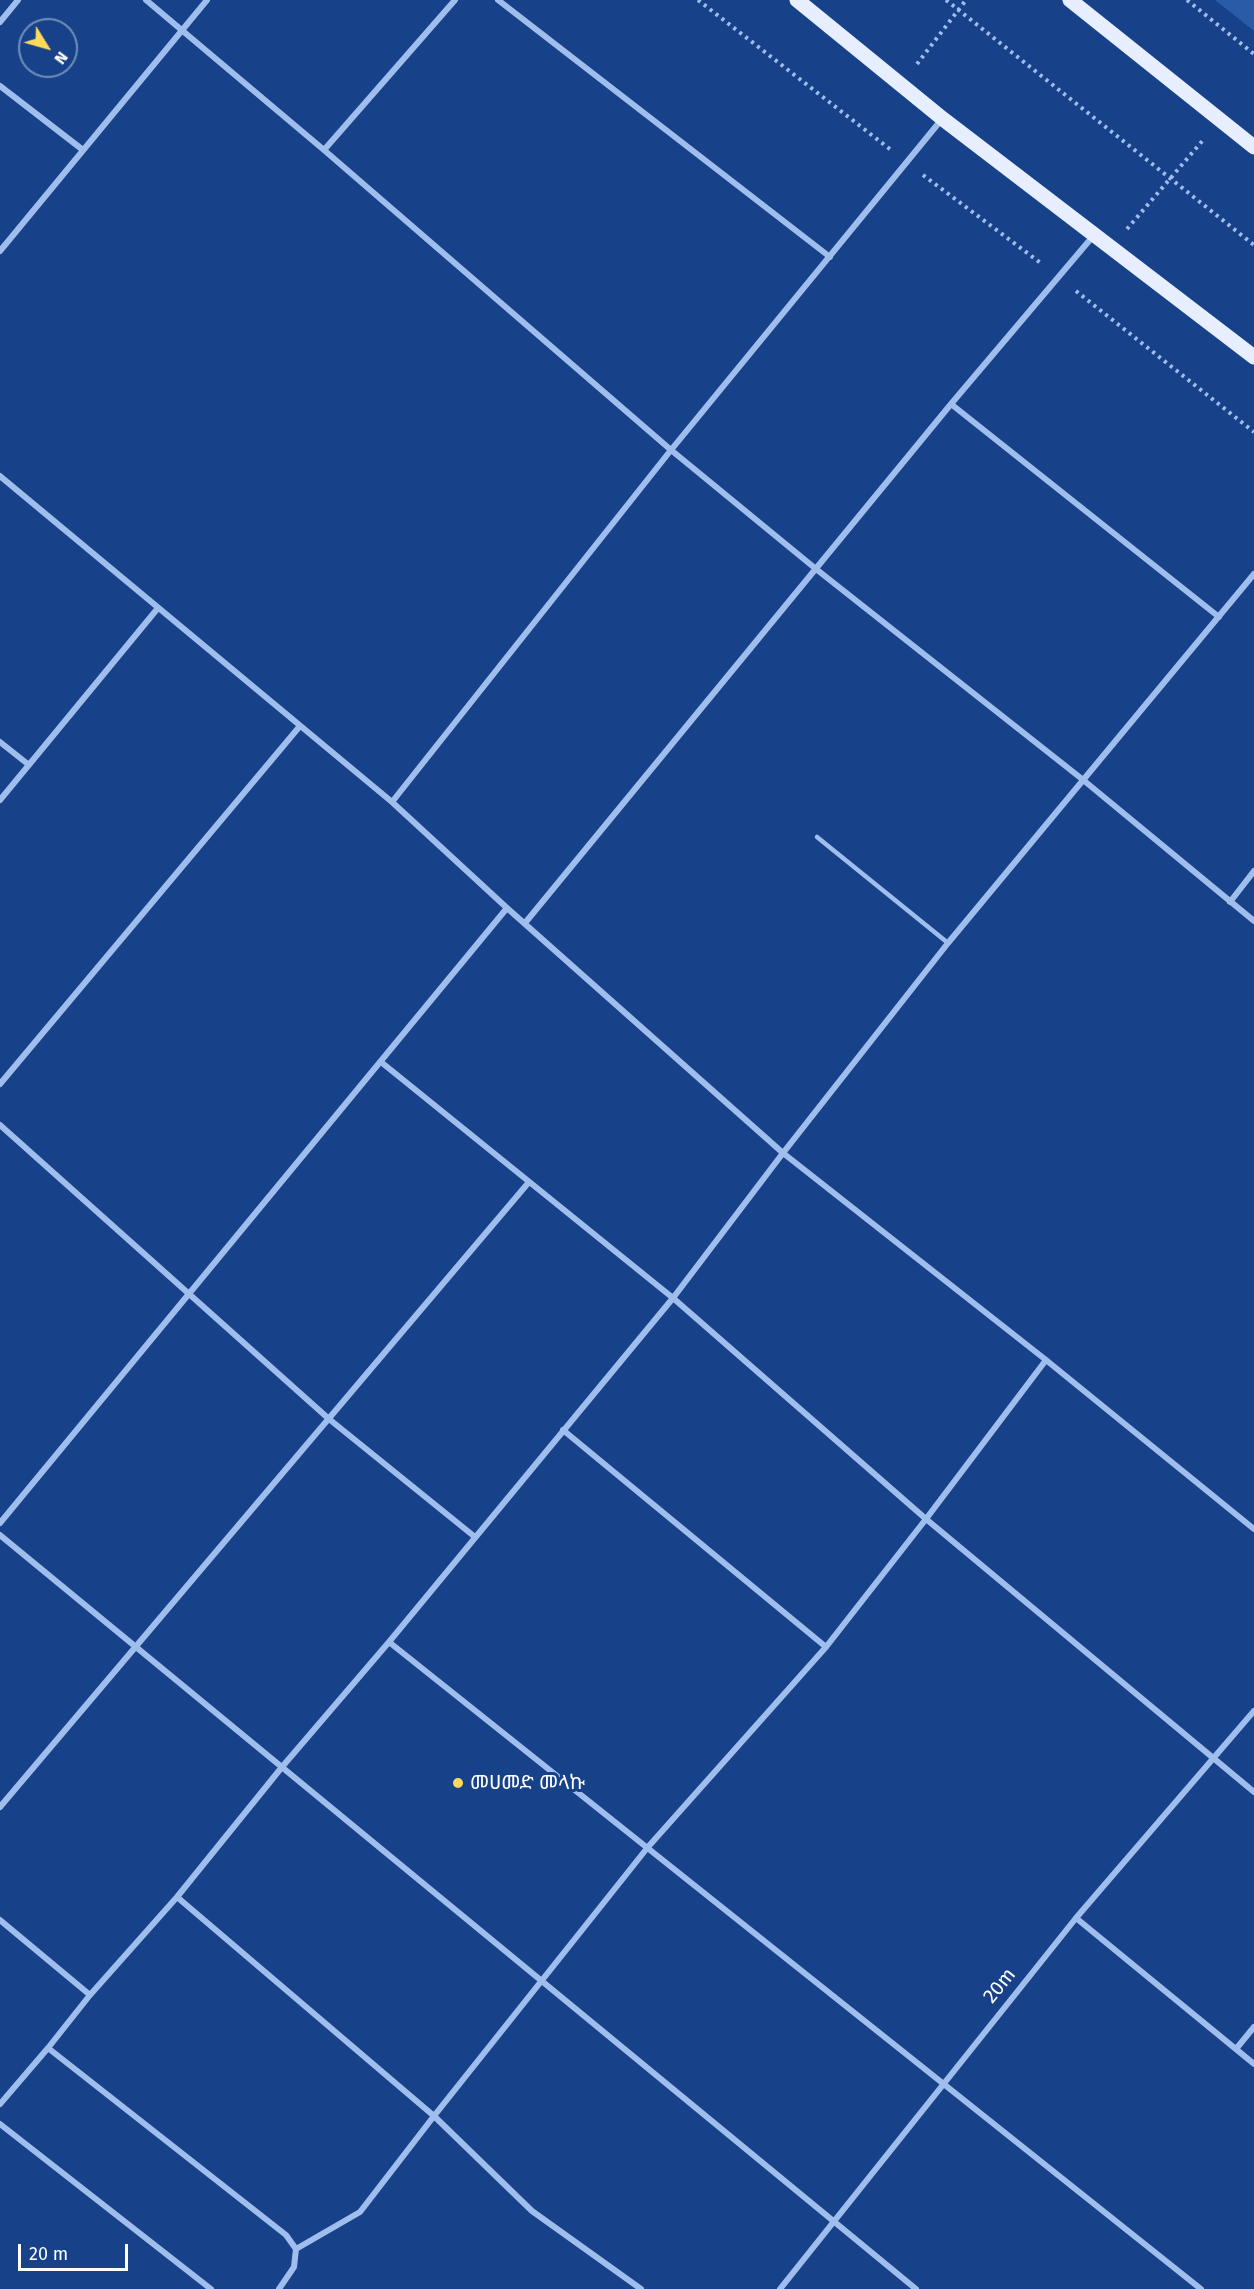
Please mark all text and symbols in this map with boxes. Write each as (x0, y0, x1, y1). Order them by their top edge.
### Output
north arrow (18, 18, 78, 78)
text: N (50, 48, 72, 68)
place label: መሀመድ መላኩ (470, 1771, 585, 1795)
marker: መሀመድ መላኩ (451, 1776, 465, 1790)
street label: 20m (979, 1964, 1021, 2008)
scale bar (21, 2232, 130, 2270)
text: 20 m (29, 2243, 68, 2265)

